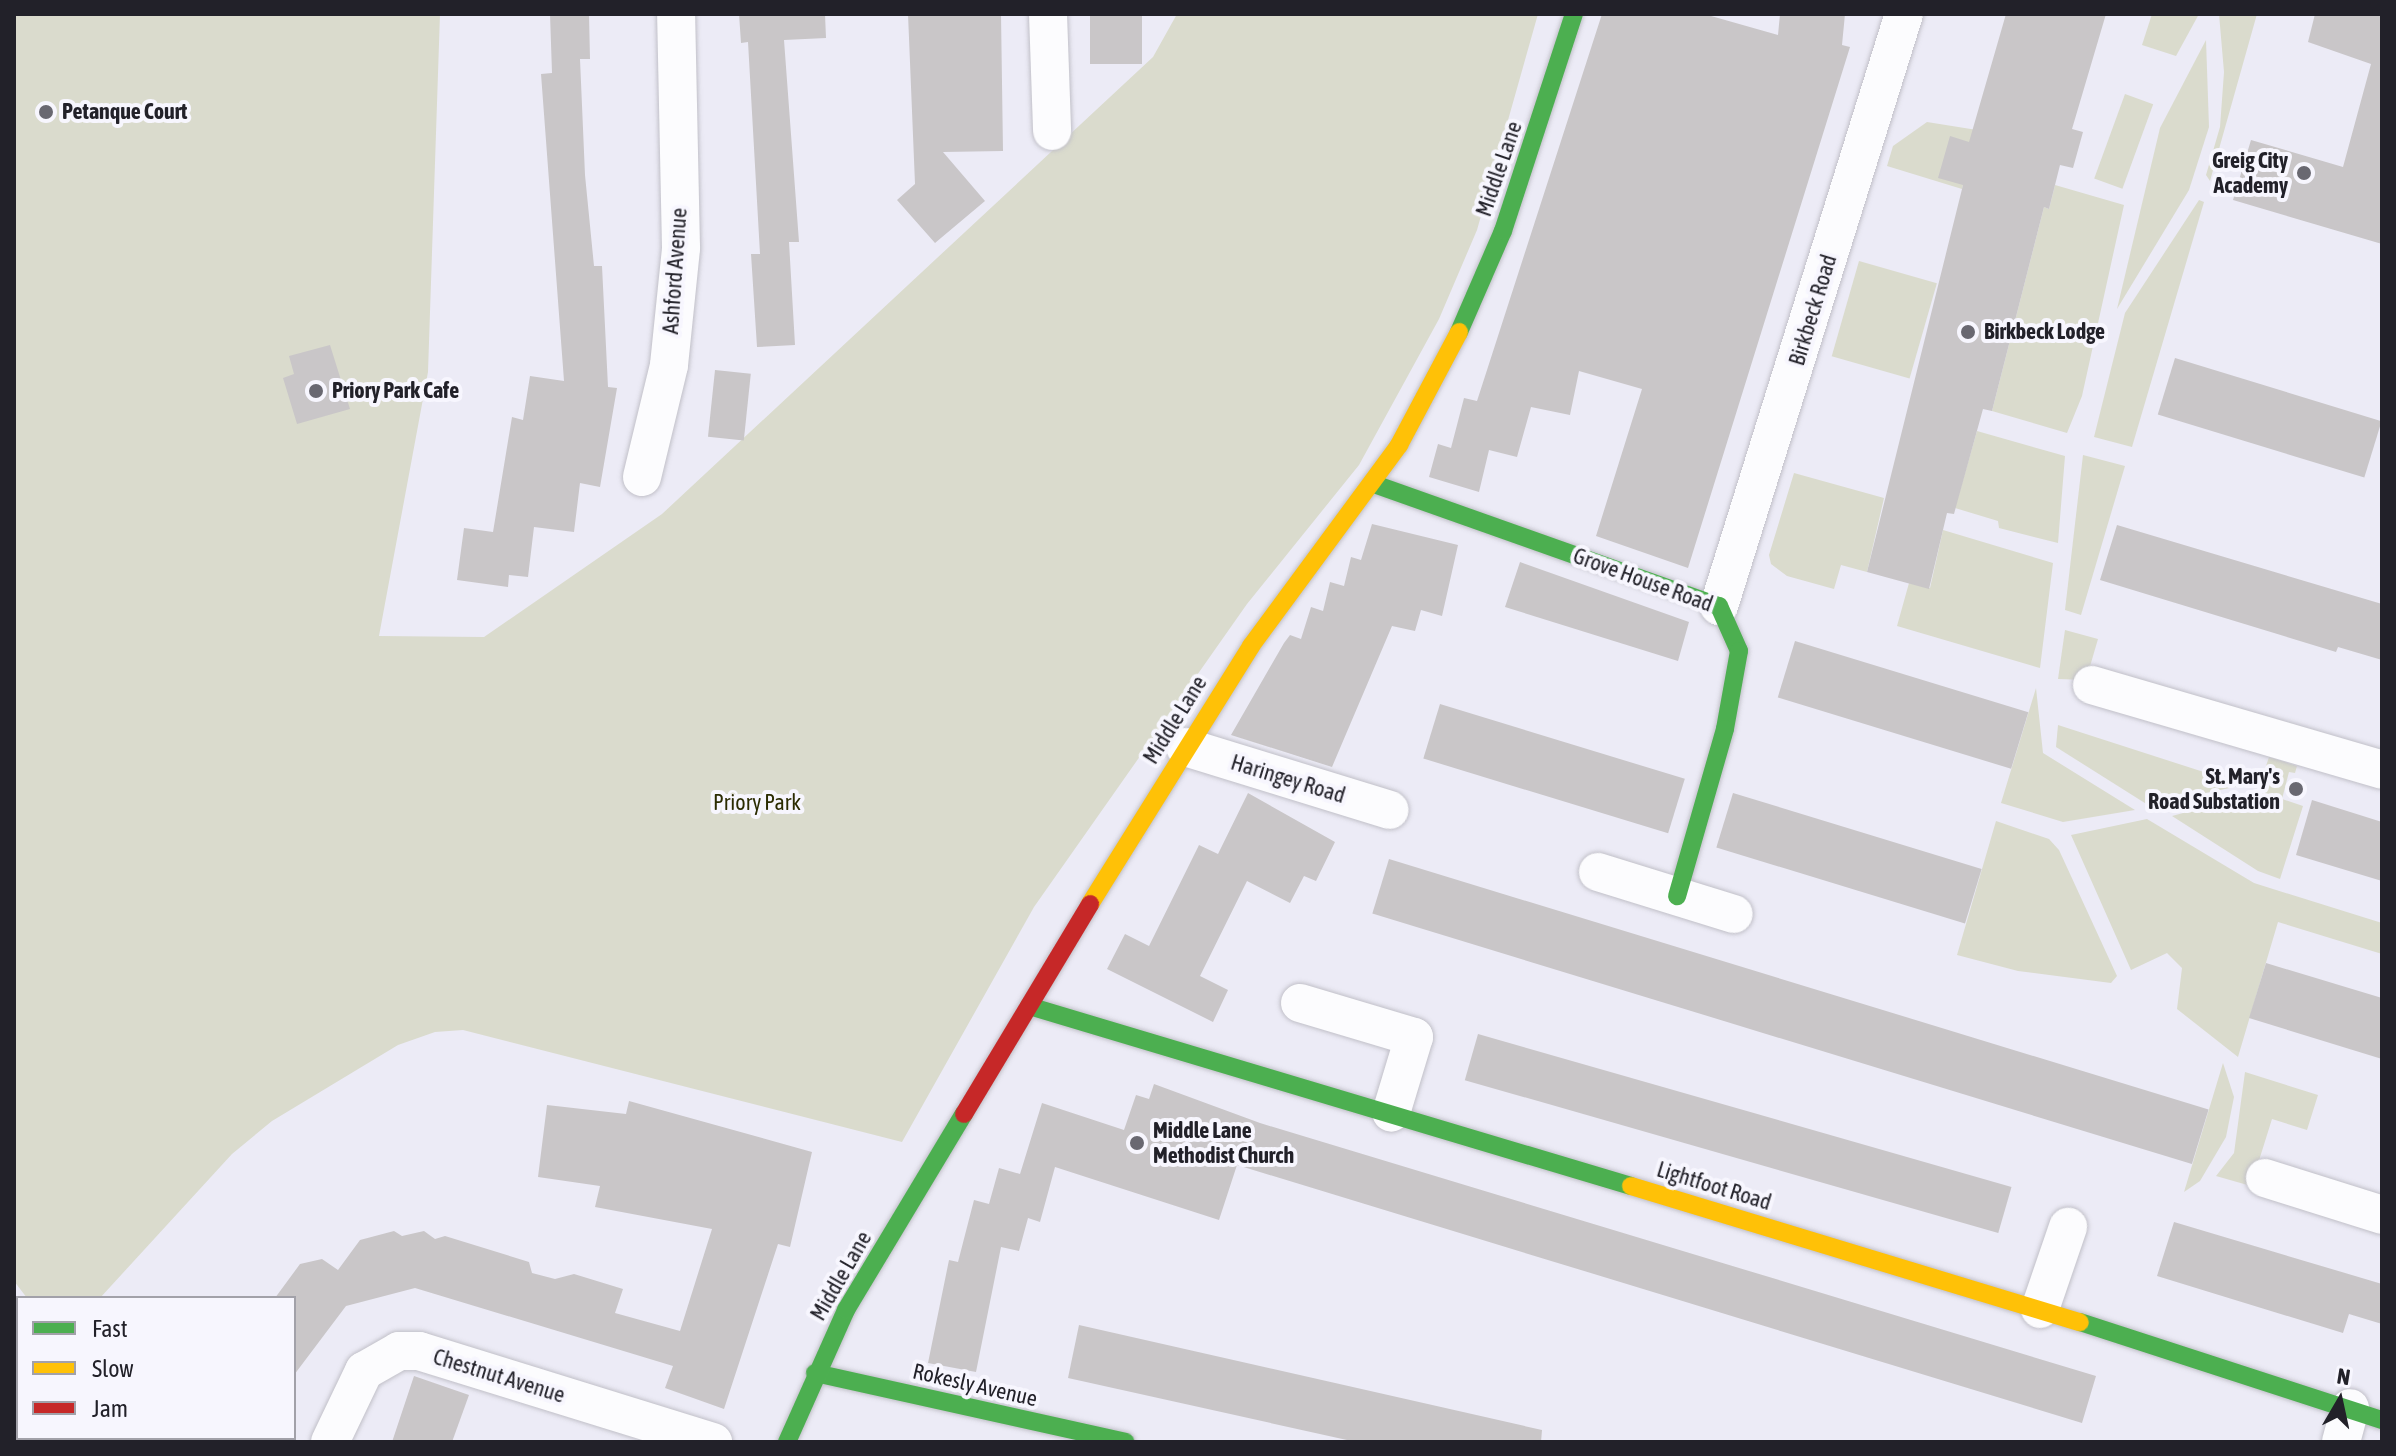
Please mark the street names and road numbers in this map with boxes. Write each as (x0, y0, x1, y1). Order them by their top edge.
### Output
street label: Middle Lane (1470, 118, 1528, 220)
street label: Ashford Avenue (657, 207, 693, 335)
street label: Birkbeck Road (1784, 251, 1842, 369)
street label: Grove House Road (1570, 543, 1716, 617)
street label: Middle Lane (1138, 671, 1212, 769)
street label: Haringey Road (1228, 749, 1348, 809)
street label: Lightfoot Road (1654, 1156, 1774, 1216)
street label: Middle Lane (805, 1227, 877, 1325)
street label: Chestnut Avenue (430, 1343, 568, 1409)
street label: Rokesly Avenue (910, 1358, 1040, 1412)

